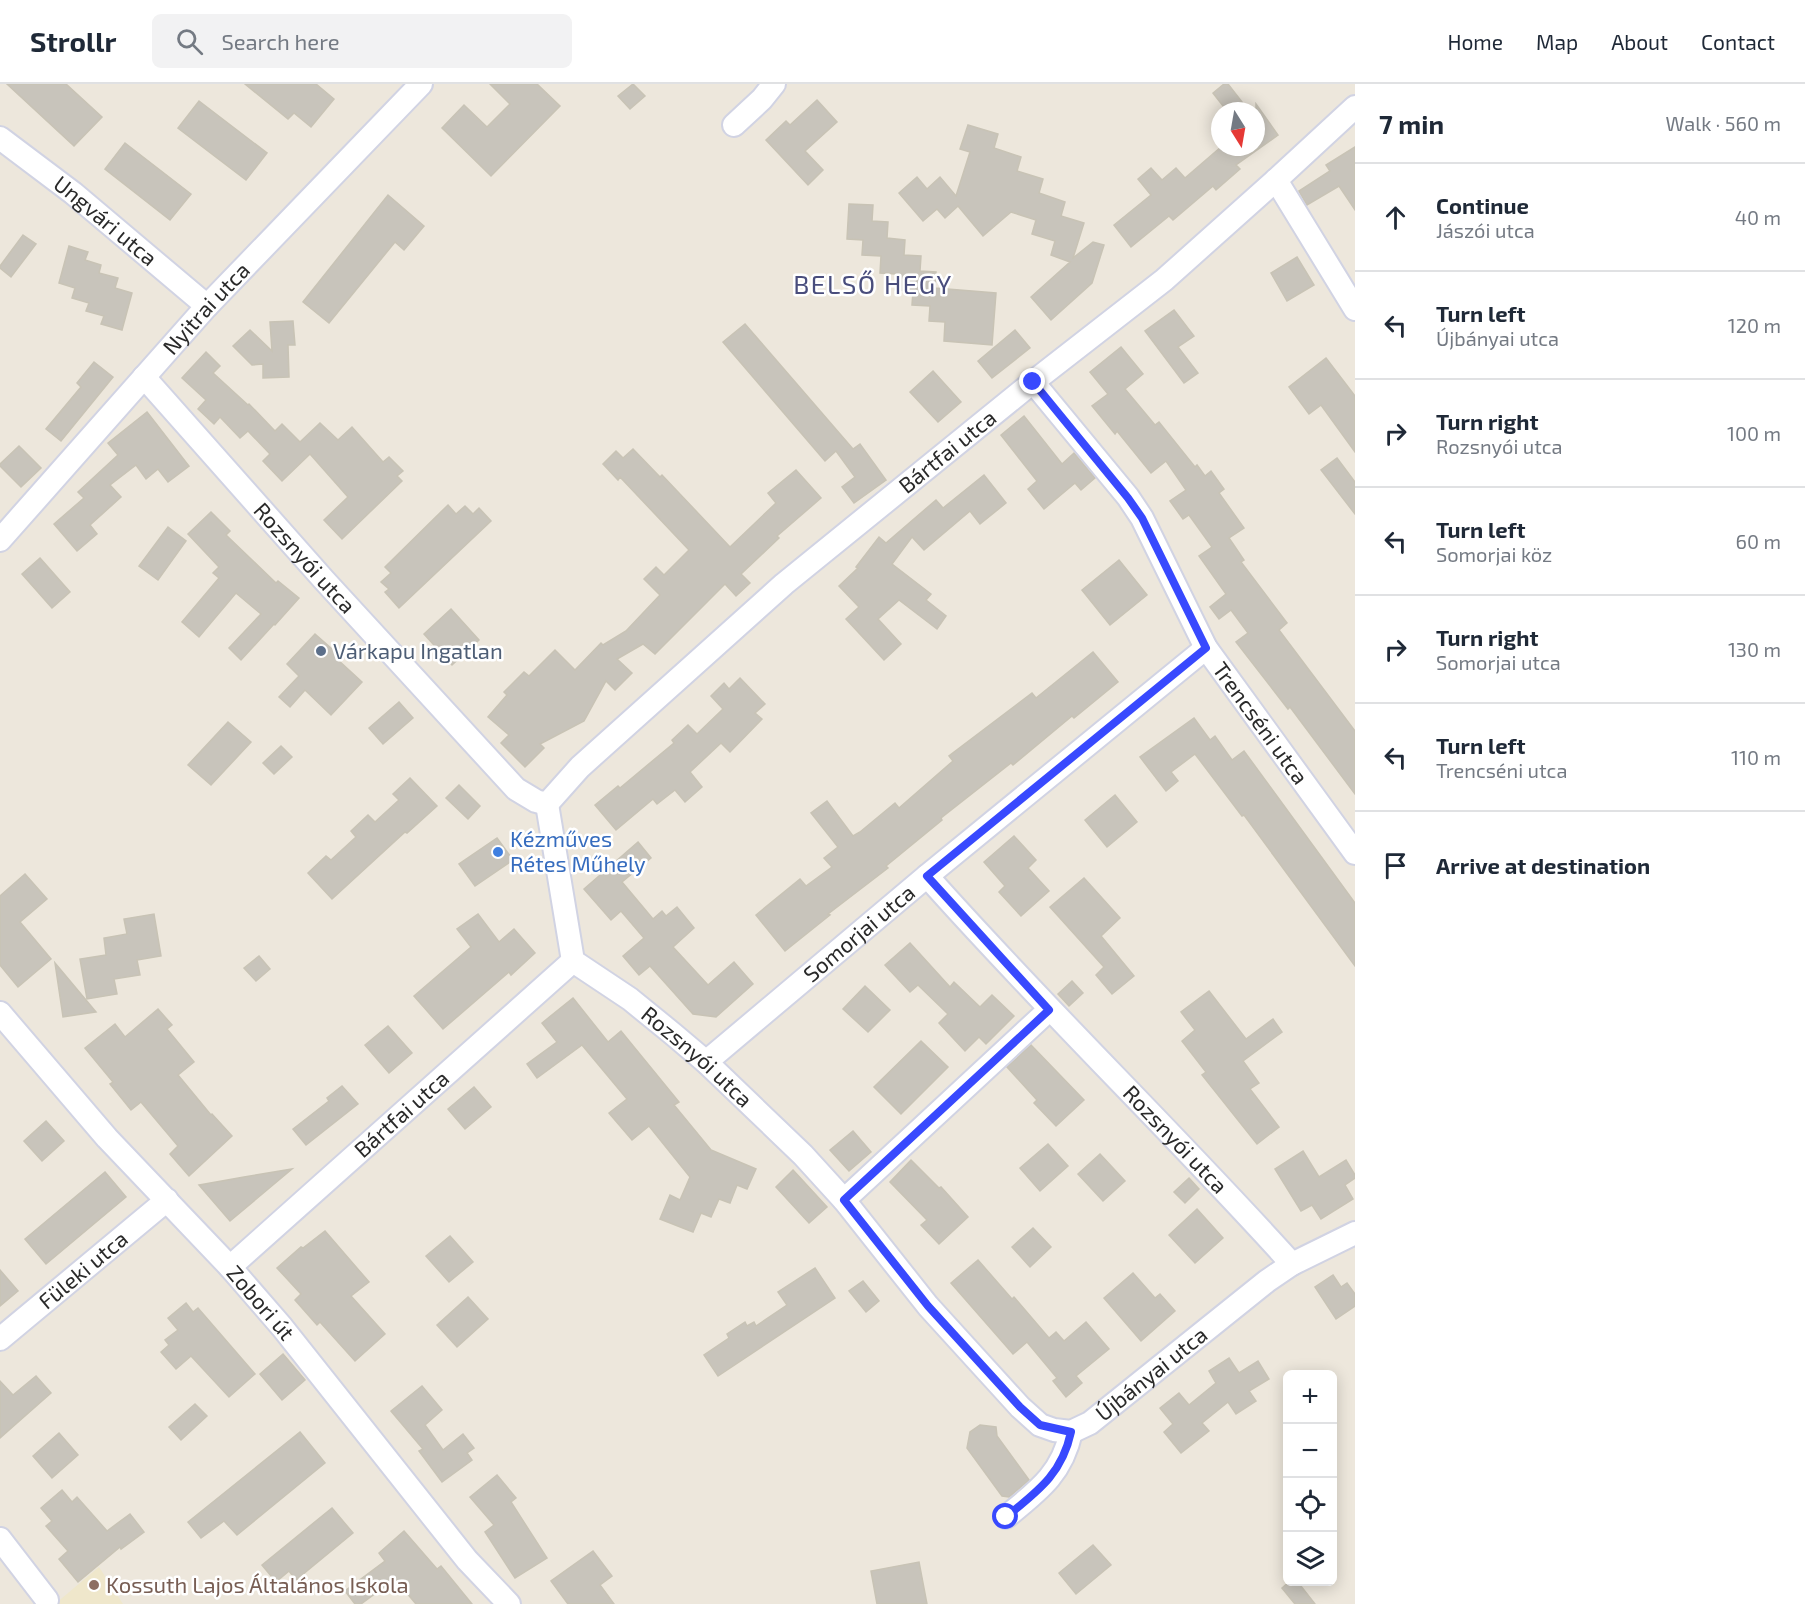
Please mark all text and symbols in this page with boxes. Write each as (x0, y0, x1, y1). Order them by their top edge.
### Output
search box (152, 14, 572, 68)
text: Strollr (30, 24, 116, 58)
icon: search (173, 25, 206, 58)
text: Search here (221, 28, 340, 54)
text: Home (1447, 29, 1503, 54)
text: Map (1536, 29, 1578, 54)
text: About (1611, 29, 1668, 54)
text: Contact (1701, 29, 1775, 54)
north arrow (1211, 102, 1265, 156)
text: 7 min (1379, 108, 1444, 139)
text: Walk · 560 m (1666, 111, 1781, 135)
street label: Ungvári utca (49, 169, 163, 270)
text: Continue (1436, 192, 1529, 218)
icon: ahead (1379, 201, 1412, 234)
text: 40 m (1735, 205, 1781, 229)
text: Jászói utca (1436, 218, 1535, 242)
street label: Nyitrai utca (156, 256, 254, 359)
district label: BELSŐ HEGY (793, 268, 953, 299)
text: Turn left (1436, 300, 1525, 326)
icon: left (1379, 309, 1412, 342)
text: 120 m (1728, 313, 1781, 337)
text: Újbányai utca (1436, 326, 1559, 350)
route end (1019, 368, 1045, 394)
street label: Bártfai utca (893, 404, 1001, 498)
text: Turn right (1436, 408, 1538, 434)
icon: right (1379, 417, 1412, 450)
text: 100 m (1727, 421, 1781, 445)
text: Rozsnyói utca (1436, 434, 1563, 458)
street label: Rozsnyói utca (249, 497, 362, 618)
text: Turn left (1436, 516, 1525, 542)
icon: left (1379, 525, 1412, 558)
text: 60 m (1736, 529, 1781, 553)
text: Somorjai köz (1436, 542, 1552, 566)
text: Turn right (1436, 624, 1538, 650)
icon: right (1379, 633, 1412, 666)
place label: Várkapu Ingatlan (333, 637, 503, 663)
text: 130 m (1728, 637, 1781, 661)
marker: Várkapu Ingatlan (314, 644, 328, 658)
text: Somorjai utca (1436, 650, 1561, 674)
street label: Trencséni utca (1208, 656, 1314, 789)
text: Turn left (1436, 732, 1525, 758)
icon: left (1379, 741, 1412, 774)
text: 110 m (1731, 745, 1781, 769)
text: Trencséni utca (1436, 758, 1567, 782)
place label: Kézműves Rétes Műhely (510, 825, 646, 876)
marker: Kézműves Rétes Műhely (491, 845, 505, 859)
icon: arrive (1379, 849, 1412, 882)
text: Arrive at destination (1436, 852, 1650, 878)
street label: Somorjai utca (798, 878, 919, 987)
street label: Rozsnyói utca (637, 1000, 759, 1112)
street label: Bártfai utca (348, 1064, 453, 1162)
street label: Rozsnyói utca (1118, 1079, 1234, 1198)
street label: Füleki utca (33, 1225, 132, 1314)
street label: Zobori út (222, 1259, 301, 1345)
street label: Újbányai utca (1090, 1321, 1212, 1426)
map controls (1283, 1370, 1337, 1586)
button: + (1283, 1370, 1337, 1424)
button: − (1283, 1424, 1337, 1478)
button: locate (1283, 1478, 1337, 1532)
route start (992, 1503, 1018, 1529)
button: layers (1283, 1532, 1337, 1586)
place label: Kossuth Lajos Általános Iskola (106, 1571, 409, 1598)
marker: Kossuth Lajos Általános Iskola (87, 1578, 101, 1592)

